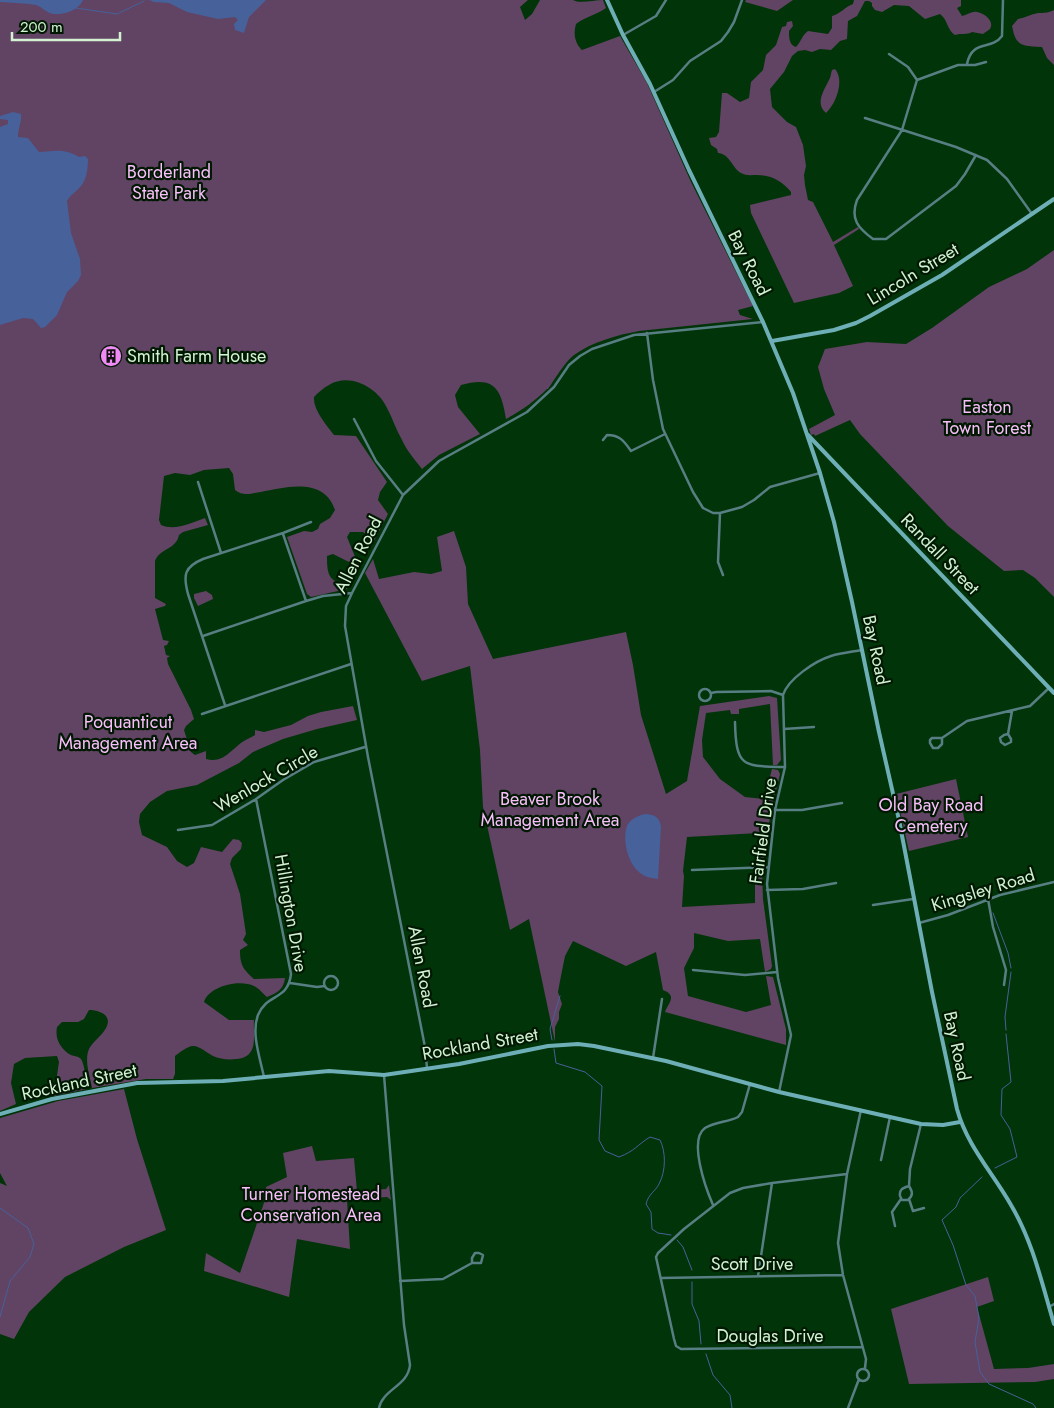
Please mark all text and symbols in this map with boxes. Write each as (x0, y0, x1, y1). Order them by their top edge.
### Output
scale bar (12, 10, 120, 42)
text: 200 m (20, 16, 63, 38)
park label: Borderland State Park (127, 159, 211, 206)
street label: Bay Road (721, 226, 777, 300)
street label: Lincoln Street (862, 236, 964, 312)
place label: Smith Farm House (127, 343, 266, 369)
building icon: Smith Farm House (99, 344, 123, 368)
park label: Easton Town Forest (943, 394, 1032, 441)
street label: Randall Street (895, 508, 986, 601)
street label: Allen Road (328, 512, 388, 598)
street label: Bay Road (856, 613, 896, 687)
park label: Poquanticut Management Area (58, 709, 198, 756)
street label: Wenlock Circle (209, 739, 323, 819)
street label: Fairfield Drive (743, 776, 783, 886)
park label: Beaver Brook Management Area (480, 786, 620, 833)
park label: Old Bay Road Cemetery (879, 792, 983, 839)
street label: Hillington Drive (268, 852, 314, 974)
street label: Kingsley Road (928, 862, 1038, 918)
street label: Allen Road (401, 924, 443, 1010)
street label: Bay Road (937, 1009, 977, 1083)
street label: Rockland Street (420, 1021, 541, 1067)
street label: Rockland Street (19, 1057, 140, 1107)
park label: Turner Homestead Conservation Area (241, 1181, 381, 1228)
street label: Scott Drive (711, 1251, 793, 1277)
street label: Douglas Drive (716, 1323, 824, 1349)

